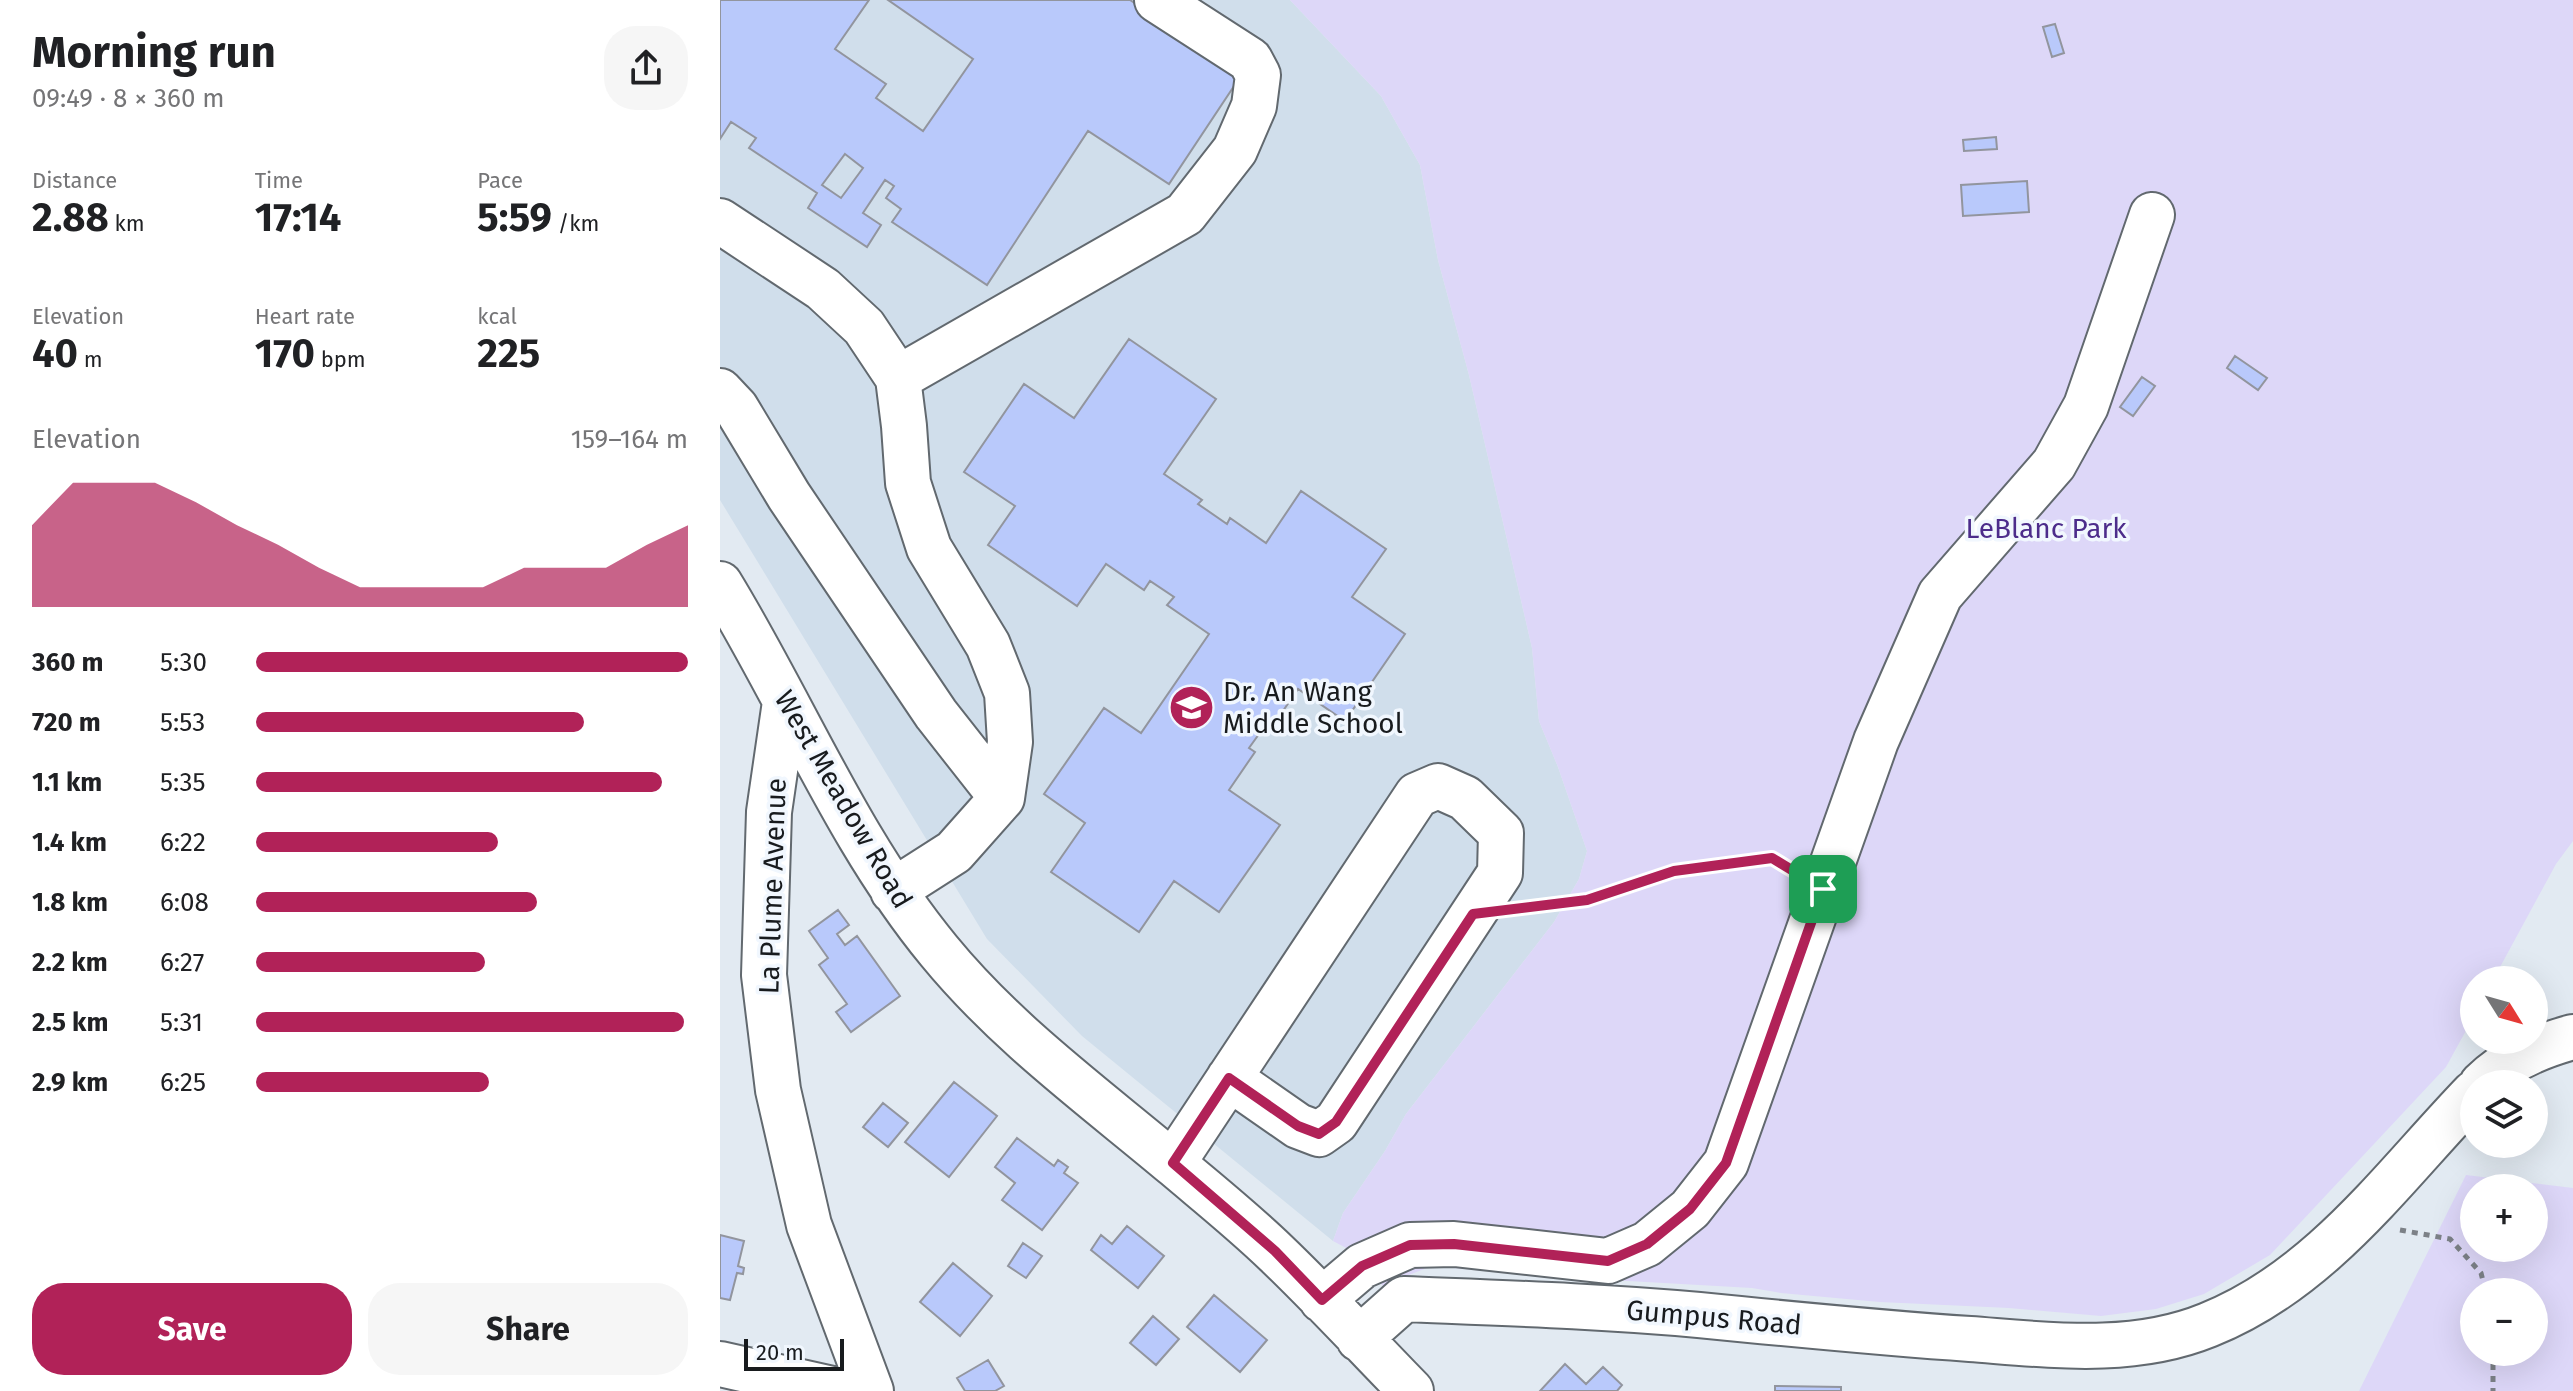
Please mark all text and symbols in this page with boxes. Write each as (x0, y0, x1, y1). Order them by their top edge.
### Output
text: Morning run (32, 26, 276, 79)
button: share (604, 26, 688, 110)
text: 09:49 · 8 × 360 m (32, 83, 225, 114)
text: Distance (32, 167, 117, 194)
text: Time (255, 167, 303, 194)
text: Pace (477, 167, 523, 194)
text: 2.88 (32, 194, 109, 242)
text: 17:14 (255, 194, 341, 242)
text: 5:59 (477, 194, 552, 242)
text: km (109, 210, 145, 237)
text: /km (552, 210, 599, 237)
text: Elevation (32, 303, 124, 330)
text: Heart rate (255, 303, 355, 330)
text: kcal (477, 303, 517, 330)
text: 40 (32, 330, 78, 378)
text: 170 (255, 330, 315, 378)
text: 225 (477, 330, 540, 378)
text: m (78, 346, 103, 373)
text: bpm (315, 346, 366, 373)
text: Elevation (32, 424, 141, 455)
text: 159–164 m (571, 424, 688, 455)
park label: LeBlanc Park (1965, 512, 2127, 545)
text: 360 m (32, 647, 104, 678)
text: 5:30 (160, 647, 207, 678)
place label: Dr. An Wang Middle School (1223, 675, 1403, 740)
school or university icon: Dr. An Wang Middle School (1168, 683, 1216, 731)
street label: West Meadow Road (768, 685, 919, 914)
text: 720 m (32, 707, 101, 738)
text: 5:53 (160, 707, 205, 738)
text: 1.1 km (32, 767, 102, 798)
text: 5:35 (160, 767, 206, 798)
street label: La Plume Avenue (752, 777, 793, 995)
text: 1.4 km (32, 827, 107, 858)
text: 6:22 (160, 827, 206, 858)
pin (1789, 855, 1857, 923)
icon: arrive (1801, 867, 1845, 911)
text: 1.8 km (32, 887, 108, 918)
text: 6:08 (160, 887, 209, 918)
text: 2.2 km (32, 947, 108, 978)
text: 6:27 (160, 947, 204, 978)
north arrow (2460, 966, 2548, 1054)
map controls (2460, 966, 2548, 1366)
text: 2.5 km (32, 1007, 108, 1038)
text: 5:31 (160, 1007, 203, 1038)
text: 2.9 km (32, 1067, 108, 1098)
text: 6:25 (160, 1067, 206, 1098)
button: layers (2460, 1070, 2548, 1158)
button: + (2460, 1174, 2548, 1262)
button: − (2460, 1278, 2548, 1366)
button: Save (32, 1283, 352, 1375)
button: Share (368, 1283, 688, 1375)
street label: Gumpus Road (1625, 1293, 1803, 1342)
scale bar (744, 1335, 844, 1371)
text: 20 m (756, 1339, 804, 1366)

